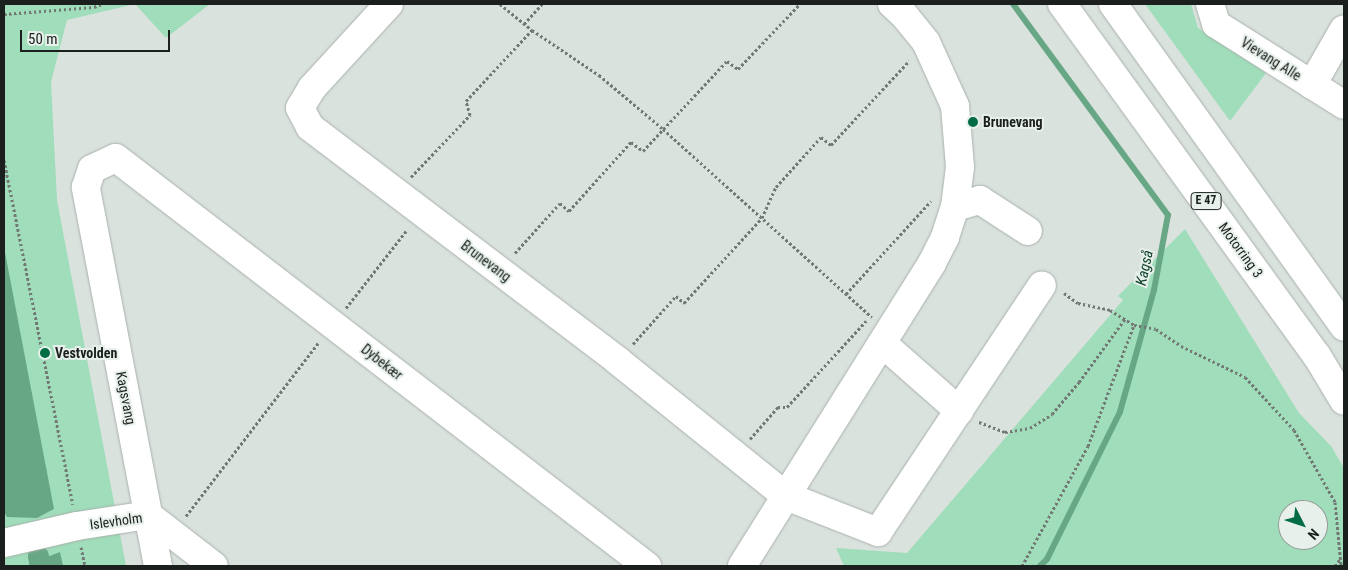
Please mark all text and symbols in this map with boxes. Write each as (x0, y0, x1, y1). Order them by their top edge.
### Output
scale bar (22, 20, 172, 52)
text: 50 m (28, 30, 58, 48)
street label: Vievang Alle (1238, 34, 1304, 84)
place label: Brunevang (983, 114, 1043, 130)
marker: Brunevang (967, 116, 979, 128)
road number: E 47 (1190, 192, 1222, 210)
street label: Motorring 3 (1215, 219, 1267, 281)
street label: Brunevang (458, 237, 514, 285)
water label: Kagså (1132, 249, 1158, 287)
street label: Dybekær (358, 341, 406, 383)
place label: Vestvolden (55, 345, 117, 361)
marker: Vestvolden (39, 347, 51, 359)
street label: Kagsvang (113, 370, 139, 426)
north arrow (1278, 500, 1328, 550)
street label: Islevholm (89, 509, 143, 533)
text: N (1305, 526, 1322, 543)

